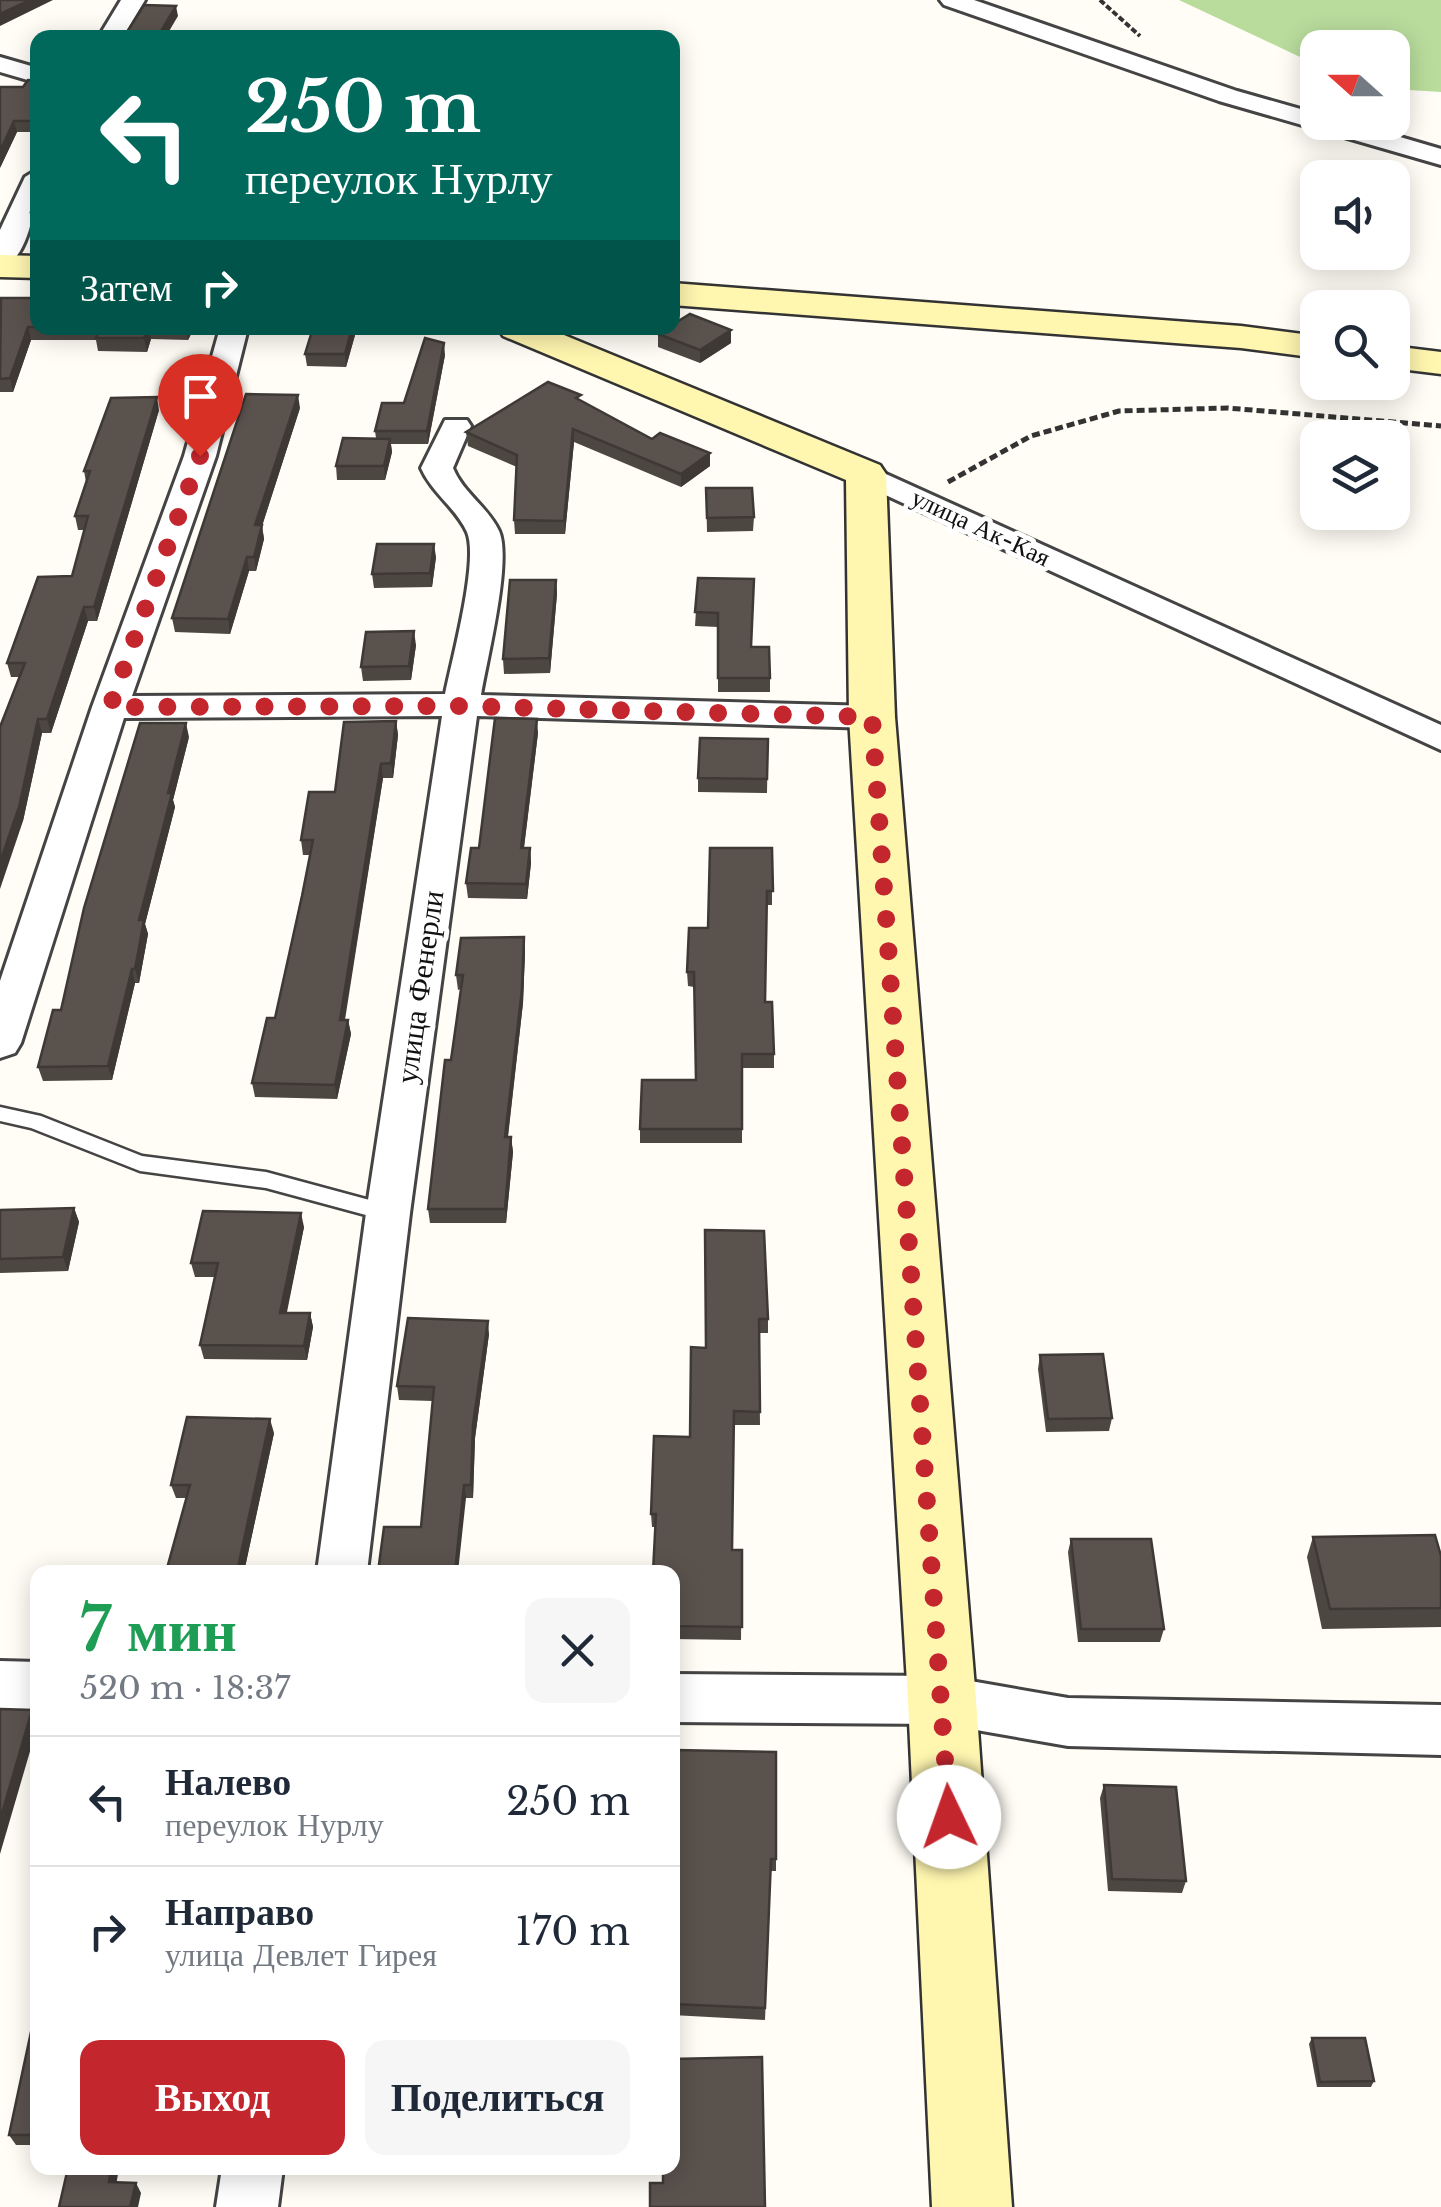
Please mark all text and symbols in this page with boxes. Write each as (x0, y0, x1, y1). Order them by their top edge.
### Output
north arrow (1300, 30, 1410, 140)
map controls (1300, 30, 1410, 530)
text: 250 m (245, 64, 481, 151)
icon: left (80, 70, 210, 200)
text: переулок Нурлу (245, 150, 553, 206)
button: sound (1300, 160, 1410, 270)
icon: right (192, 260, 247, 315)
text: Затем (80, 264, 172, 311)
button: search (1300, 290, 1410, 400)
pin (158, 354, 243, 457)
icon: arrive (173, 369, 228, 424)
button: layers (1300, 420, 1410, 530)
street label: улица Ак-Кая (906, 482, 1056, 573)
street label: улица Фенерли (388, 888, 451, 1086)
text: 7 мин (80, 1593, 237, 1667)
button: close (525, 1598, 630, 1703)
text: 520 m · 18:37 (80, 1668, 290, 1708)
text: Налево (165, 1758, 291, 1805)
position arrow (897, 1765, 1001, 1869)
icon: left (80, 1774, 135, 1829)
text: 250 m (506, 1778, 630, 1825)
text: переулок Нурлу (165, 1805, 384, 1845)
text: Направо (165, 1888, 314, 1935)
icon: right (80, 1904, 135, 1959)
text: 170 m (515, 1908, 630, 1955)
text: улица Девлет Гирея (165, 1935, 437, 1975)
button: Выход (80, 2040, 345, 2155)
button: Поделиться (365, 2040, 630, 2155)

